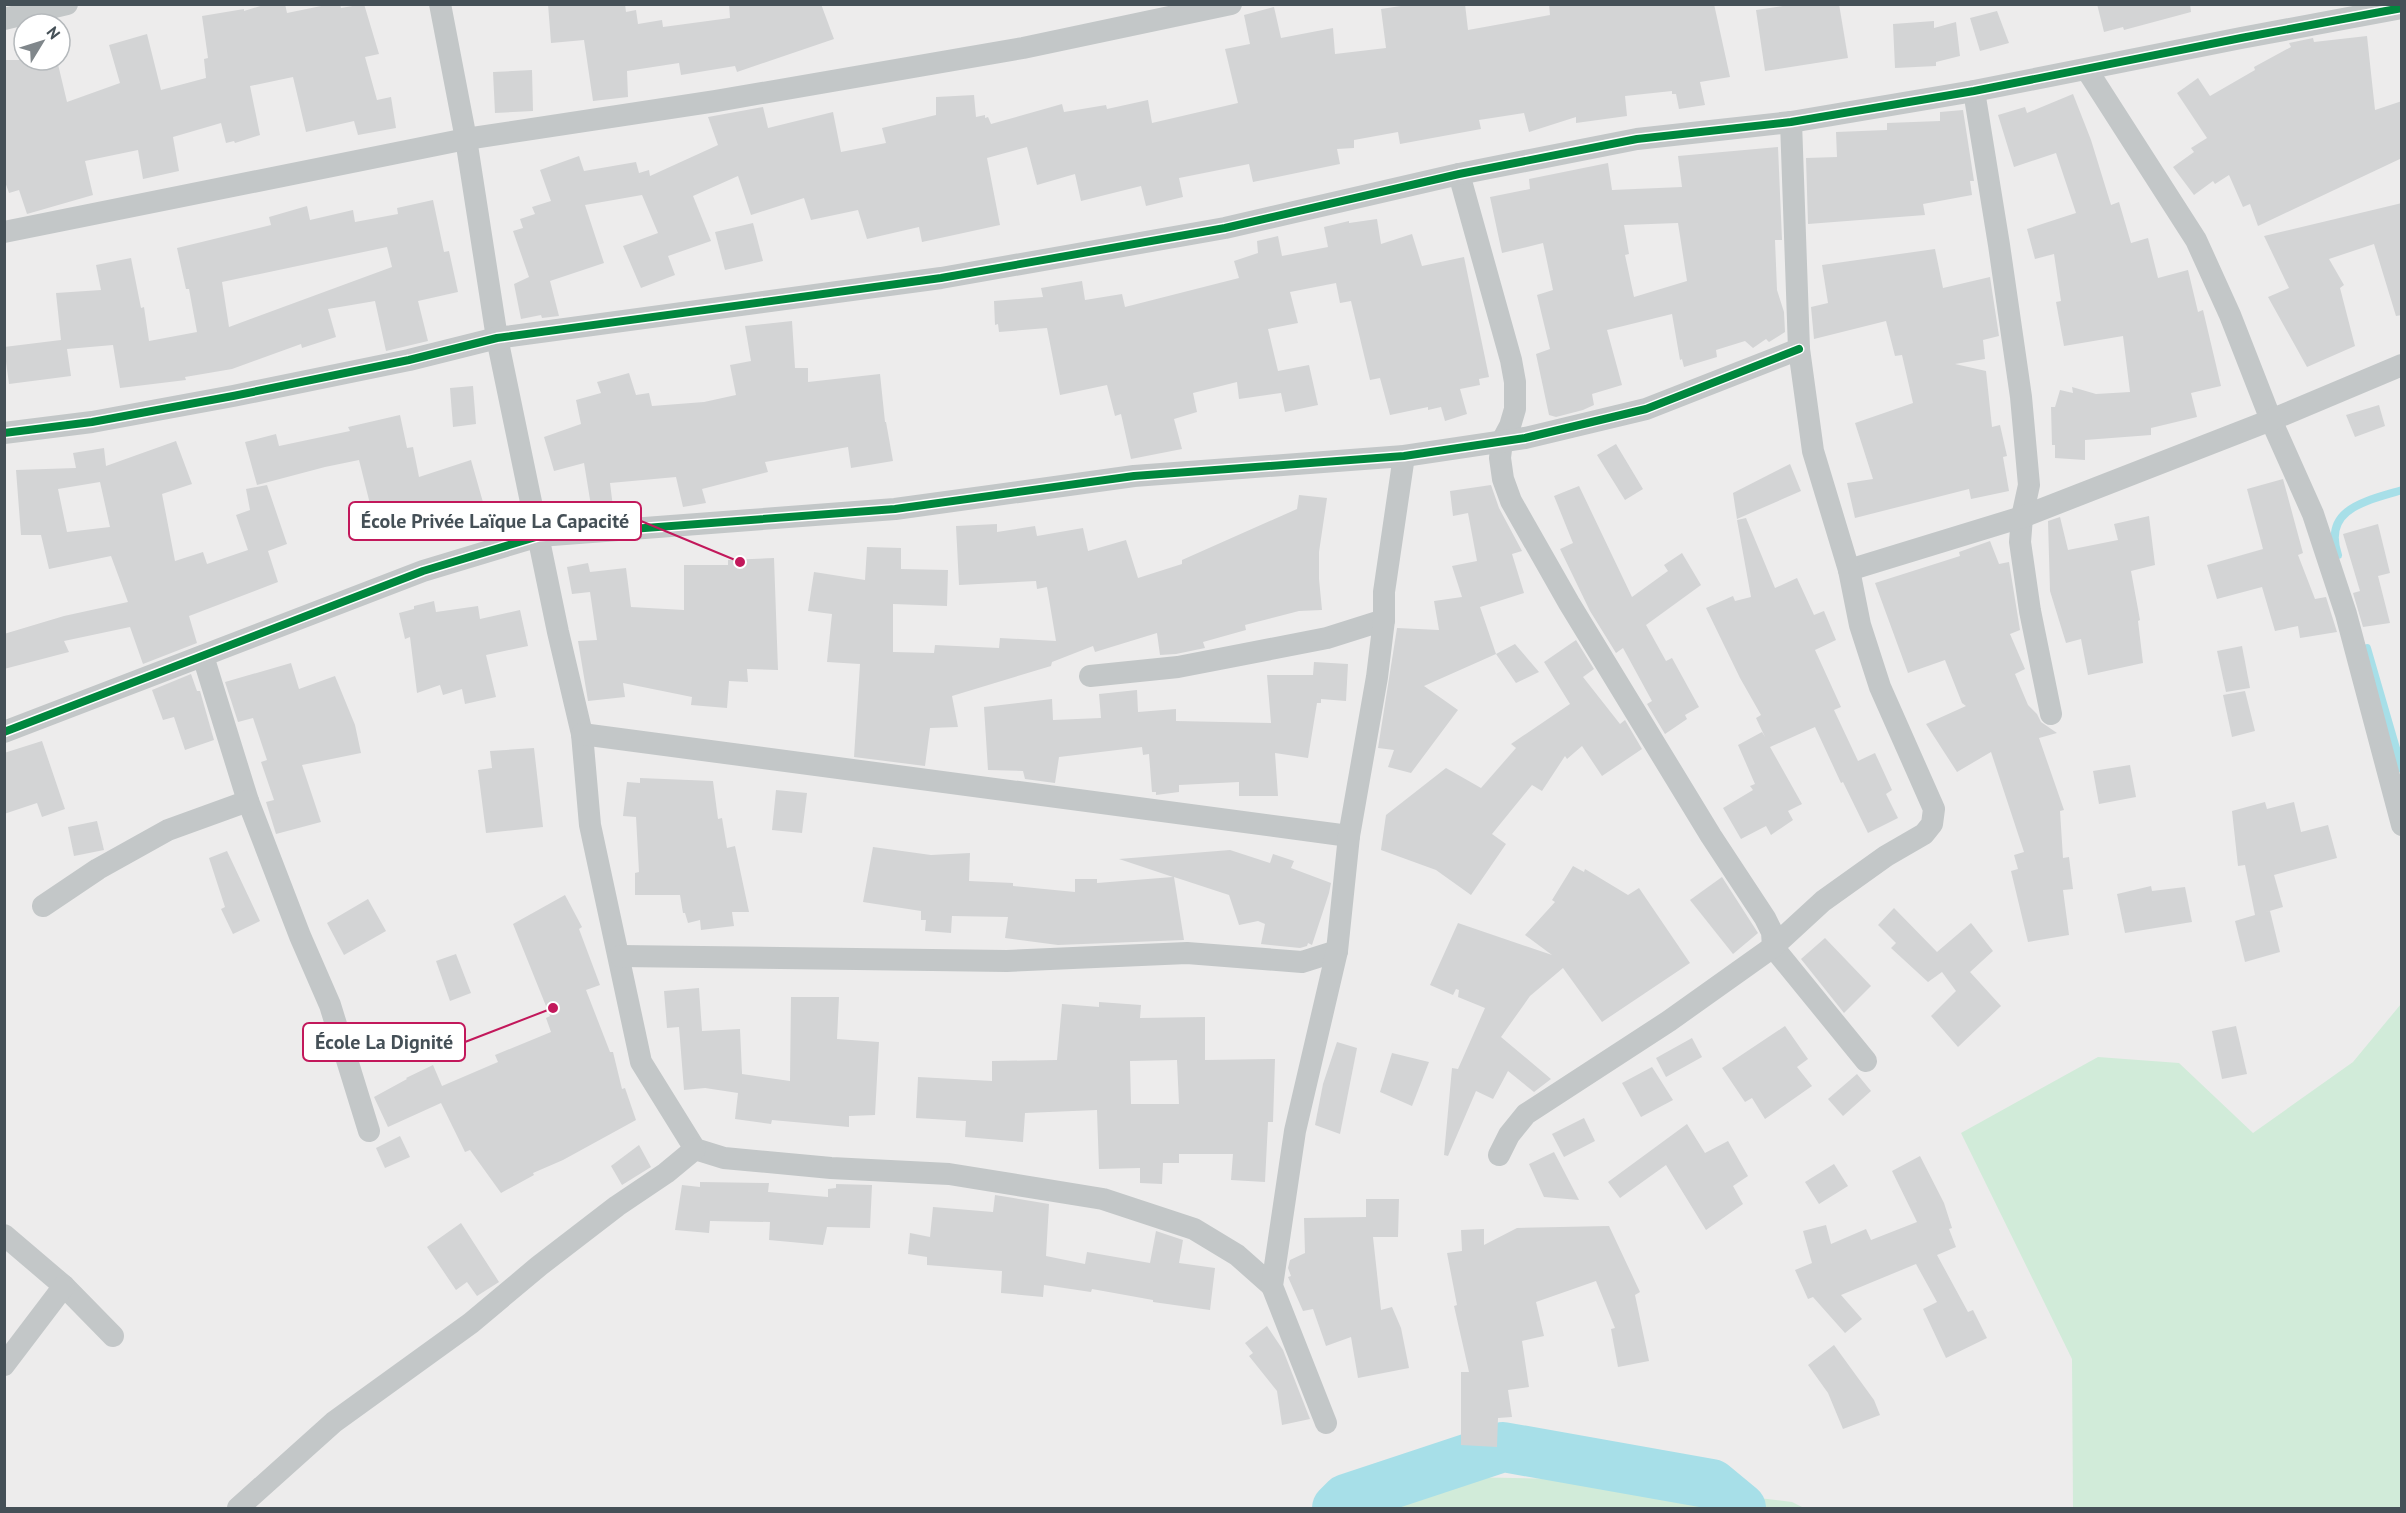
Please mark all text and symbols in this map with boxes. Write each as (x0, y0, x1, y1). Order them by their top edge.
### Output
north arrow (12, 12, 72, 72)
text: N (43, 22, 65, 43)
callout: École Privée Laïque La Capacité (349, 502, 641, 540)
text: École Privée Laïque La Capacité (361, 508, 629, 534)
callout: École La Dignité (303, 1023, 465, 1061)
text: École La Dignité (315, 1029, 453, 1055)

